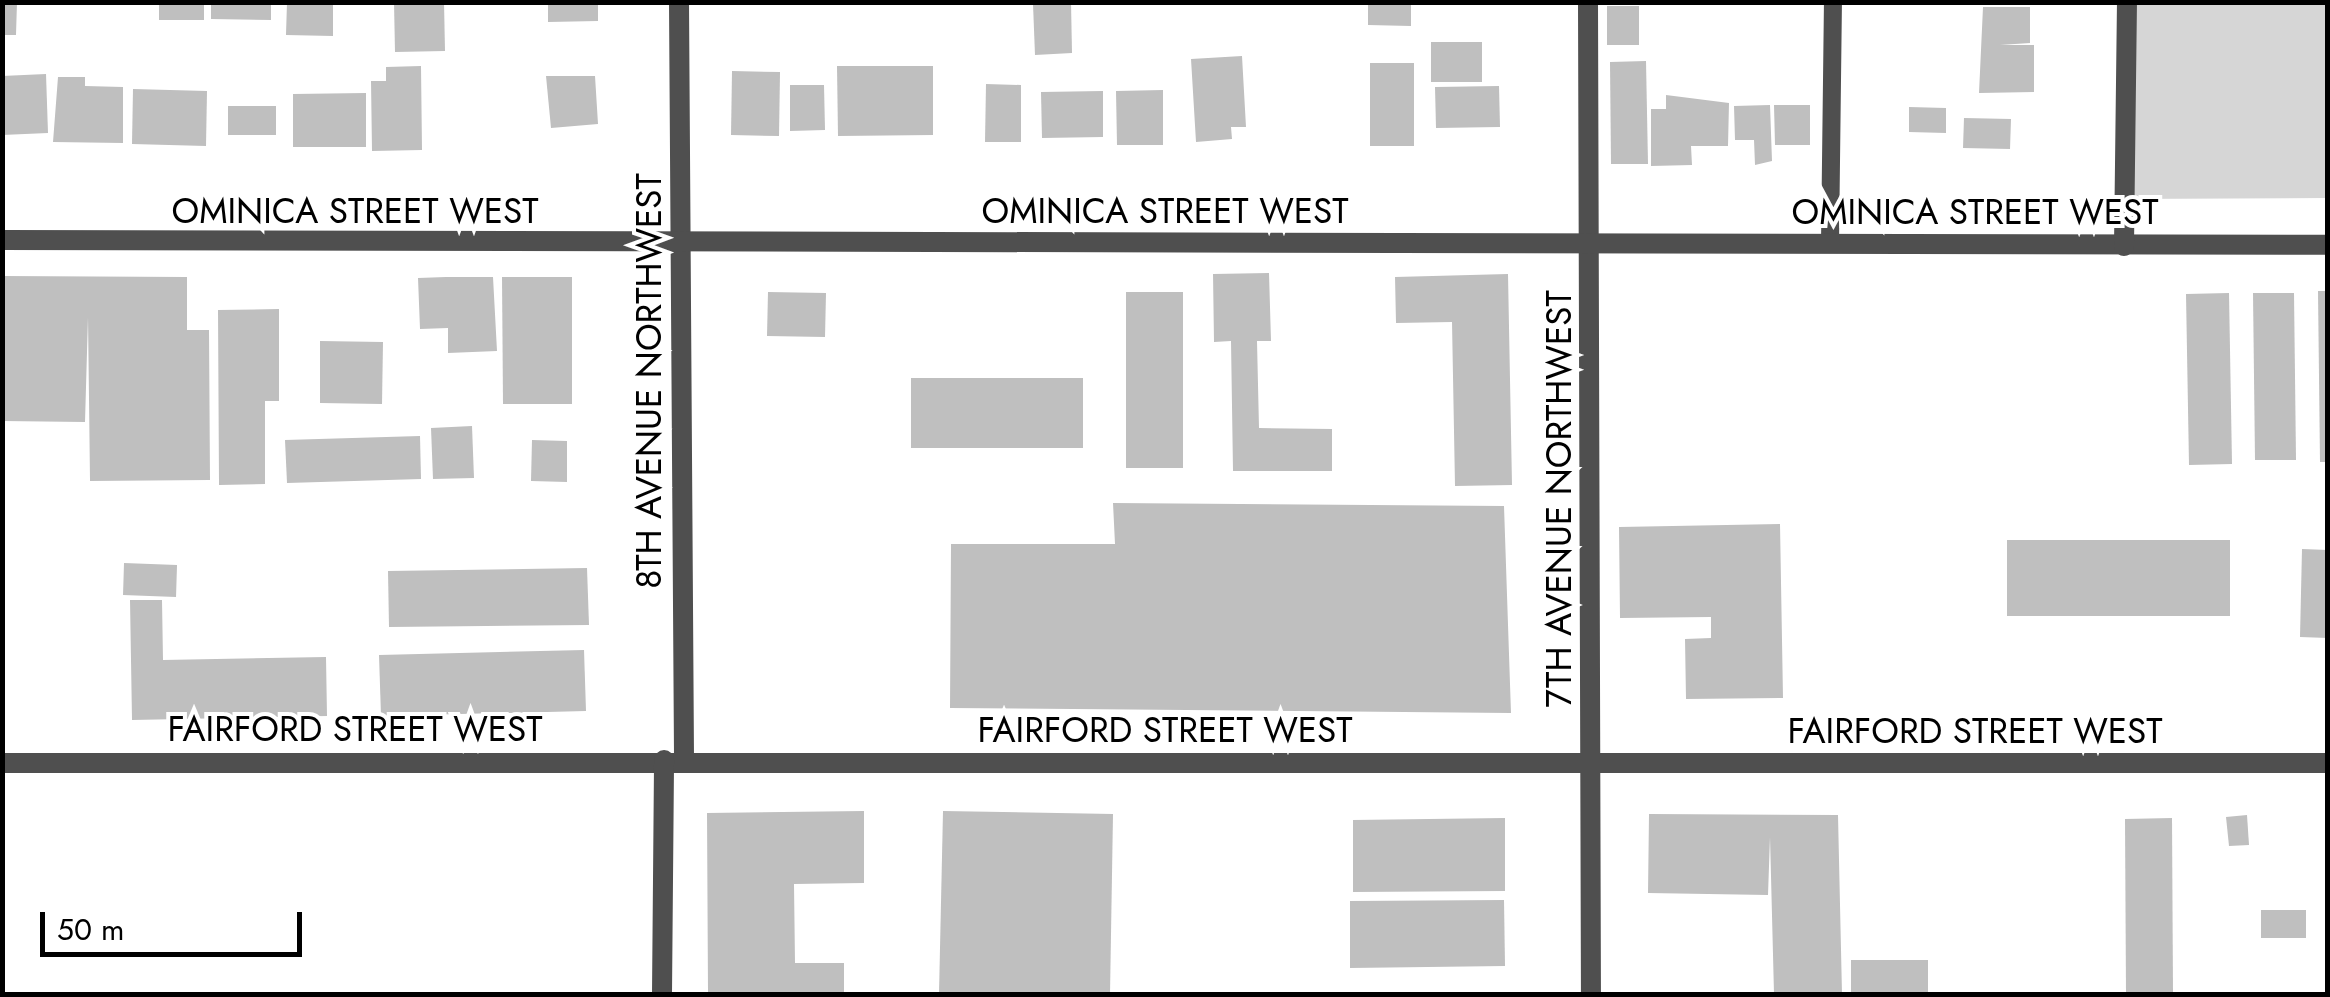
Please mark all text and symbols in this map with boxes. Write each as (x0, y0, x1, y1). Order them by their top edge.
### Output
street label: 8TH AVENUE NORTHWEST (628, 173, 670, 589)
street label: OMINICA STREET WEST (171, 190, 539, 232)
street label: OMINICA STREET WEST (981, 190, 1349, 232)
street label: OMINICA STREET WEST (1791, 191, 2159, 233)
street label: 7TH AVENUE NORTHWEST (1538, 290, 1580, 708)
street label: FAIRFORD STREET WEST (167, 708, 543, 750)
street label: FAIRFORD STREET WEST (977, 709, 1353, 751)
street label: FAIRFORD STREET WEST (1787, 710, 2163, 752)
scale bar (45, 892, 308, 954)
text: 50 m (57, 908, 124, 951)

